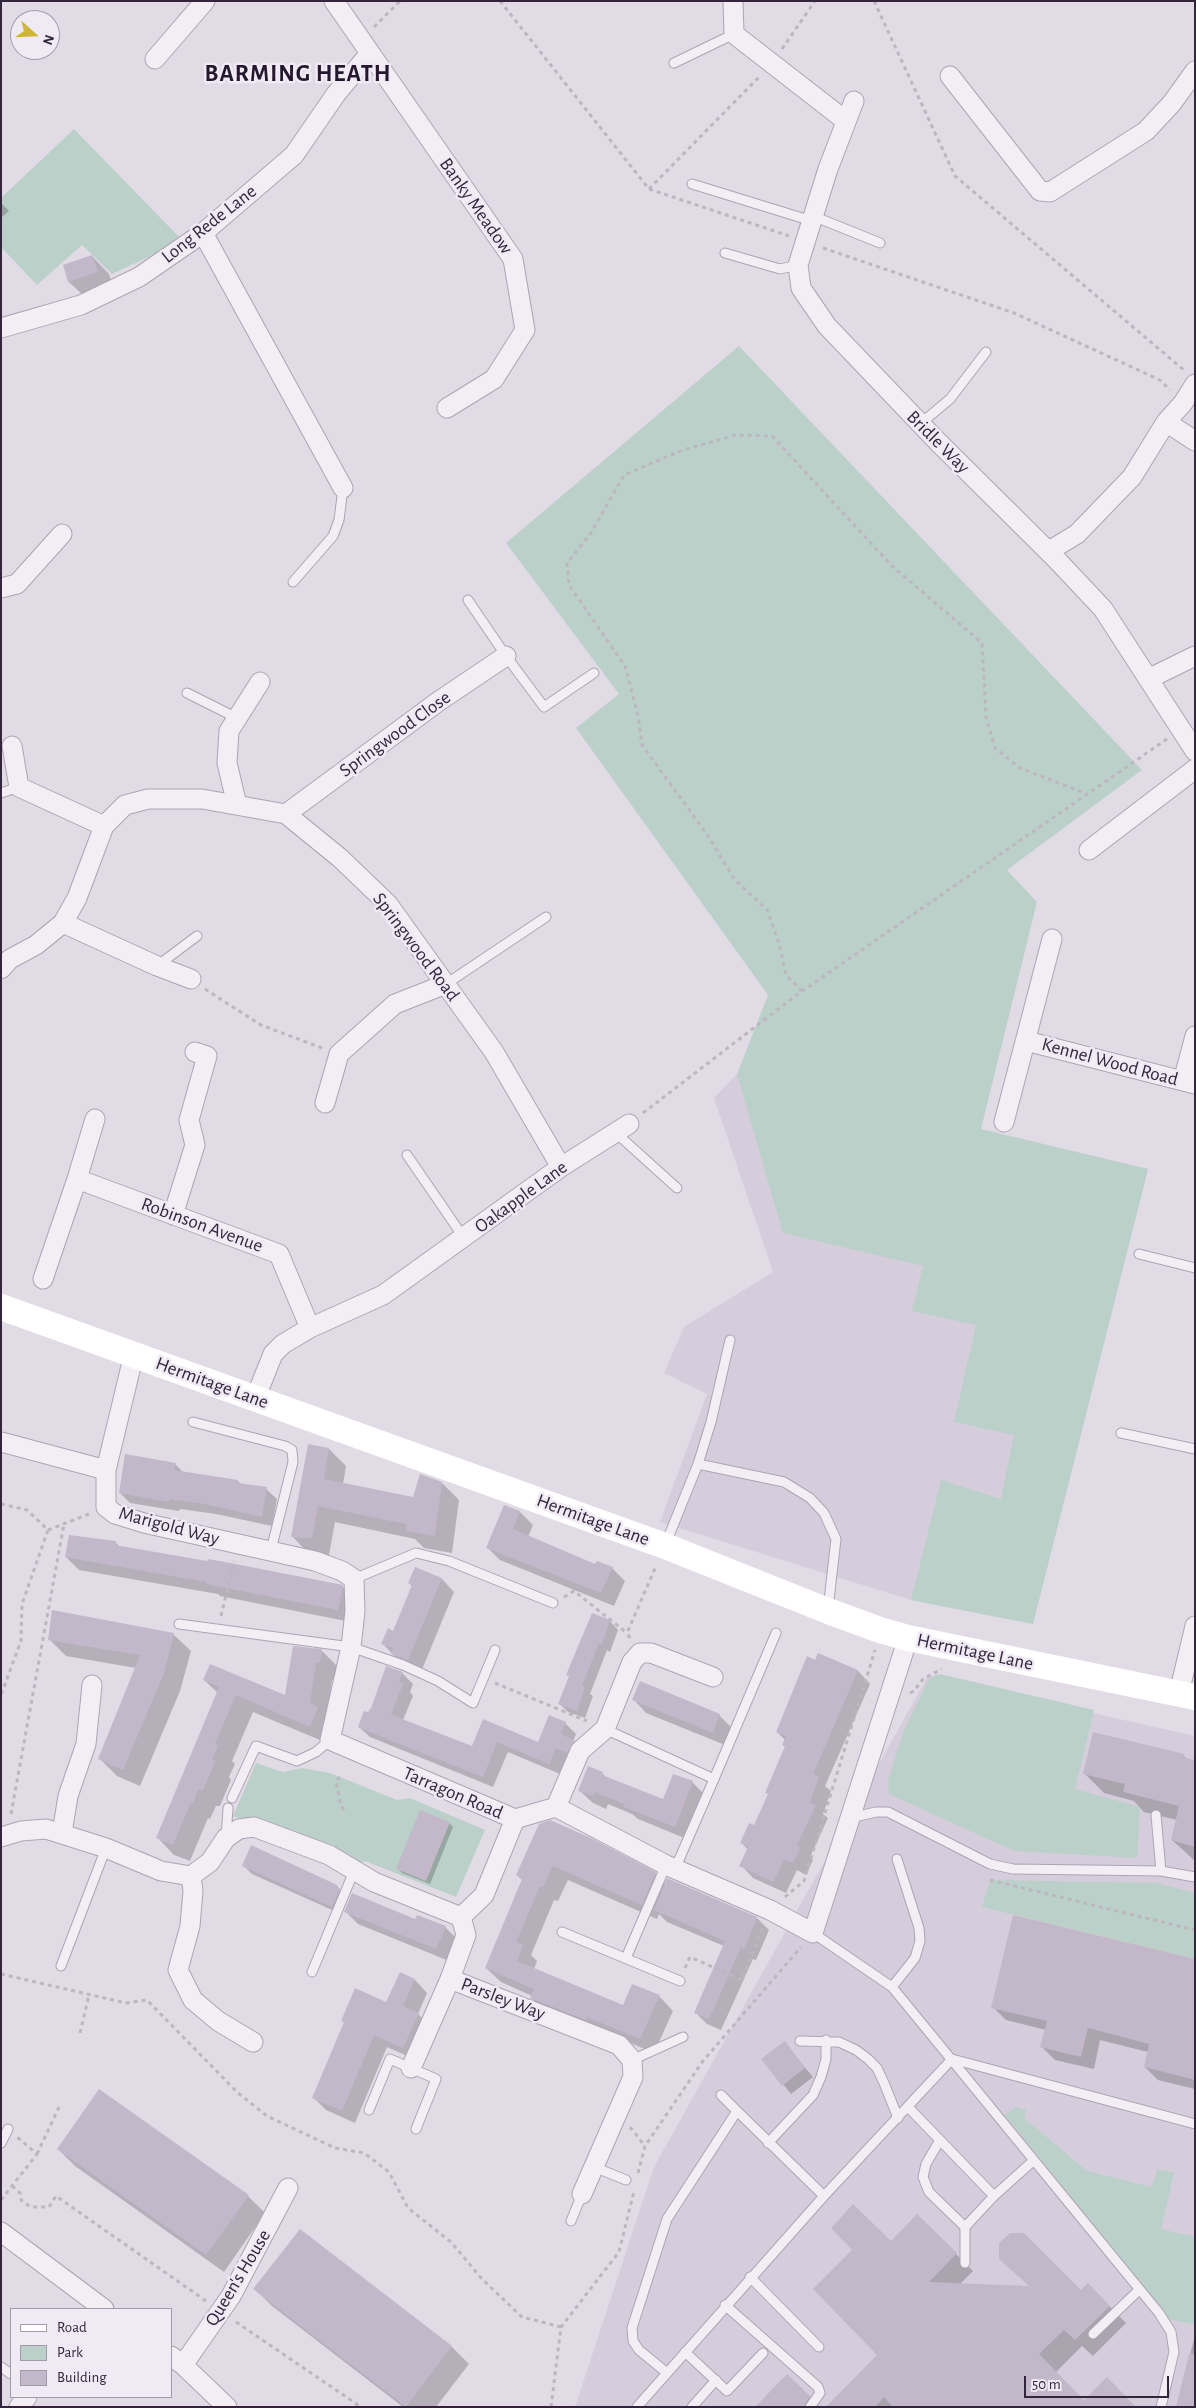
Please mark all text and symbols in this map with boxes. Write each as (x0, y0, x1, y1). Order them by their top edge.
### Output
north arrow (10, 10, 60, 60)
text: N (40, 33, 56, 47)
district label: BARMING HEATH (203, 60, 393, 88)
street label: Banky Meadow (434, 153, 518, 259)
street label: Long Rede Lane (157, 180, 261, 268)
street label: Bridle Way (902, 406, 974, 478)
street label: Springwood Close (335, 686, 455, 782)
street label: Springwood Road (368, 888, 464, 1006)
street label: Kennel Wood Road (1039, 1033, 1181, 1091)
street label: Oakapple Lane (470, 1156, 572, 1238)
street label: Robinson Avenue (138, 1192, 266, 1258)
street label: Hermitage Lane (152, 1352, 272, 1414)
street label: Hermitage Lane (533, 1489, 653, 1551)
street label: Marigold Way (116, 1502, 222, 1550)
street label: Hermitage Lane (915, 1629, 1035, 1675)
street label: Tarragon Road (399, 1762, 507, 1824)
street label: Parsley Way (458, 1973, 548, 2025)
street label: Queen's House (200, 2226, 276, 2330)
legend (10, 2308, 172, 2398)
text: Road (57, 2320, 87, 2335)
text: Park (57, 2345, 83, 2360)
scale bar (1026, 2366, 1171, 2398)
text: Building (57, 2370, 107, 2385)
text: 50 m (1032, 2377, 1061, 2392)

